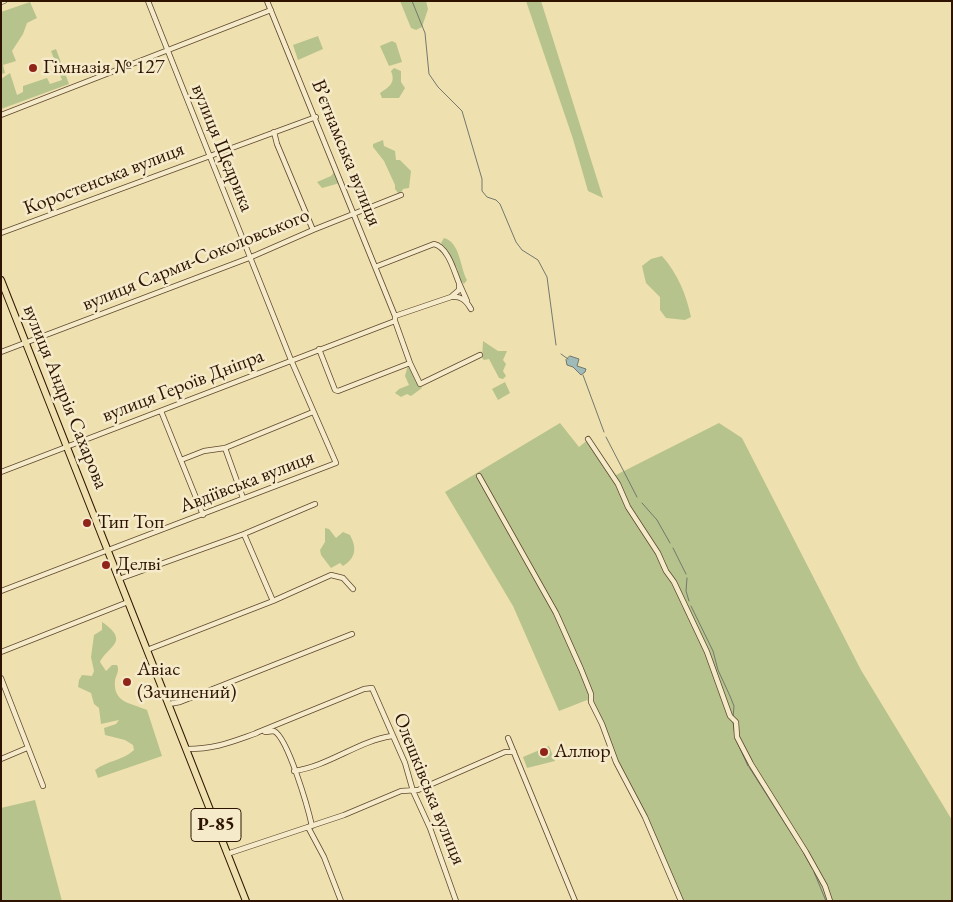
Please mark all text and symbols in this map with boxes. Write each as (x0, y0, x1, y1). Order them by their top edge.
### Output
place label: Гімназія № 127 (43, 56, 165, 80)
marker: Гімназія № 127 (27, 62, 39, 74)
street label: Вʼєтнамська вулиця (306, 76, 386, 230)
street label: вулиця Щедрика (185, 81, 259, 215)
street label: Коростенська вулиця (20, 137, 188, 221)
street label: вулиця Сарми-Соколовського (79, 203, 313, 317)
street label: вулиця Андрія Сахарова (17, 301, 113, 493)
street label: вулиця Героїв Дніпра (99, 344, 267, 428)
street label: Авдіївська вулиця (176, 445, 318, 519)
place label: Тип Топ (97, 511, 164, 535)
marker: Тип Топ (81, 517, 93, 529)
place label: Делві (116, 553, 161, 577)
marker: Делві (100, 559, 112, 571)
place label: Авіас (Зачинений) (137, 658, 237, 705)
marker: Авіас (Зачинений) (121, 676, 133, 688)
street label: Олешківська вулиця (388, 710, 470, 868)
place label: Аллюр (554, 740, 611, 764)
marker: Аллюр (538, 746, 550, 758)
road number: Р-85 (191, 808, 241, 842)

